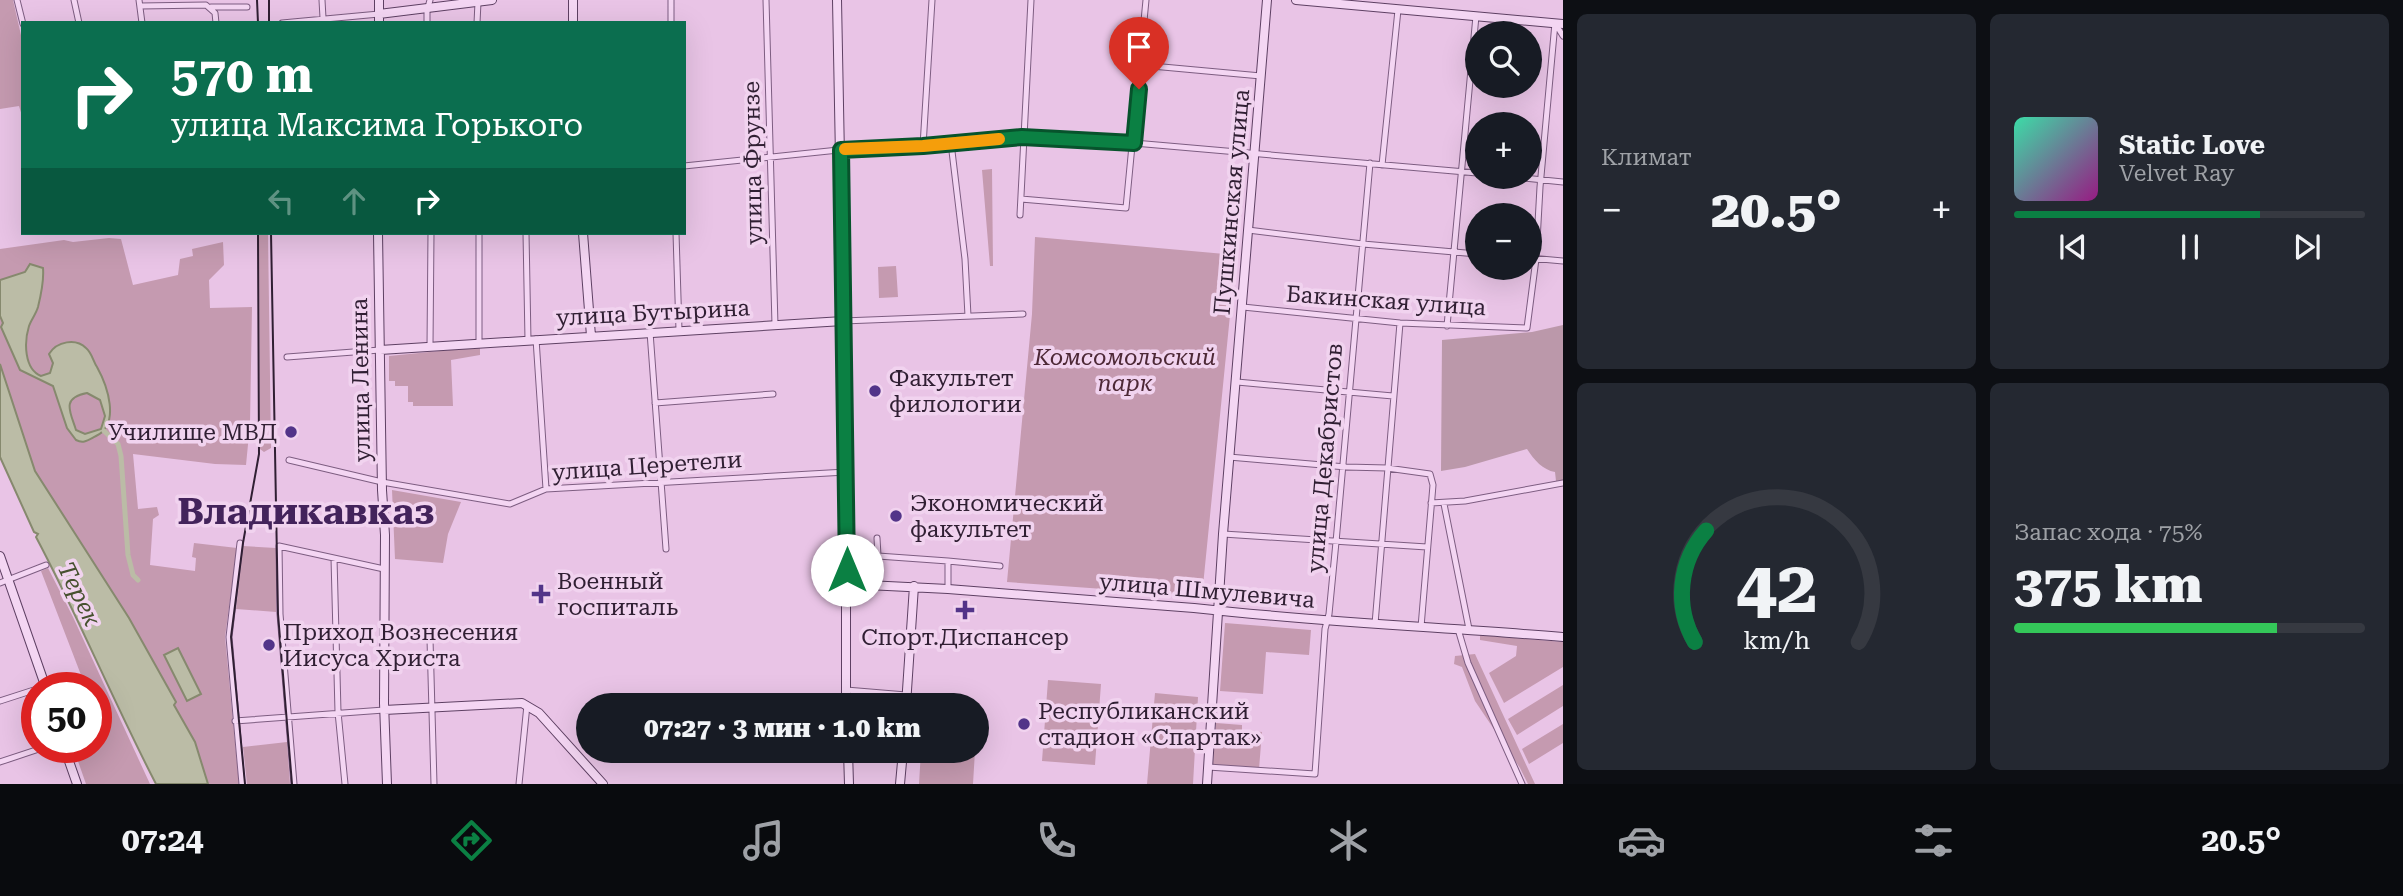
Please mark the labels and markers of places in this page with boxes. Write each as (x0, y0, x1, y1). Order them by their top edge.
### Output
pin (1109, 17, 1169, 89)
place label: Факультет филологии (889, 365, 1022, 418)
marker: Факультет филологии (867, 383, 883, 399)
place label: Училище МВД (108, 419, 277, 446)
marker: Училище МВД (283, 424, 299, 440)
place label: Экономический факультет (910, 490, 1104, 543)
marker: Экономический факультет (888, 508, 904, 524)
place label: Военный госпиталь (557, 568, 678, 621)
marker: Военный госпиталь (531, 584, 551, 604)
marker: Спорт.Диспансер (955, 600, 975, 620)
place label: Приход Вознесения Иисуса Христа (283, 619, 518, 672)
place label: Спорт.Диспансер (861, 624, 1069, 651)
marker: Приход Вознесения Иисуса Христа (261, 637, 277, 653)
place label: Республиканский стадион «Спартак» (1038, 698, 1262, 751)
marker: Республиканский стадион «Спартак» (1016, 716, 1032, 732)

